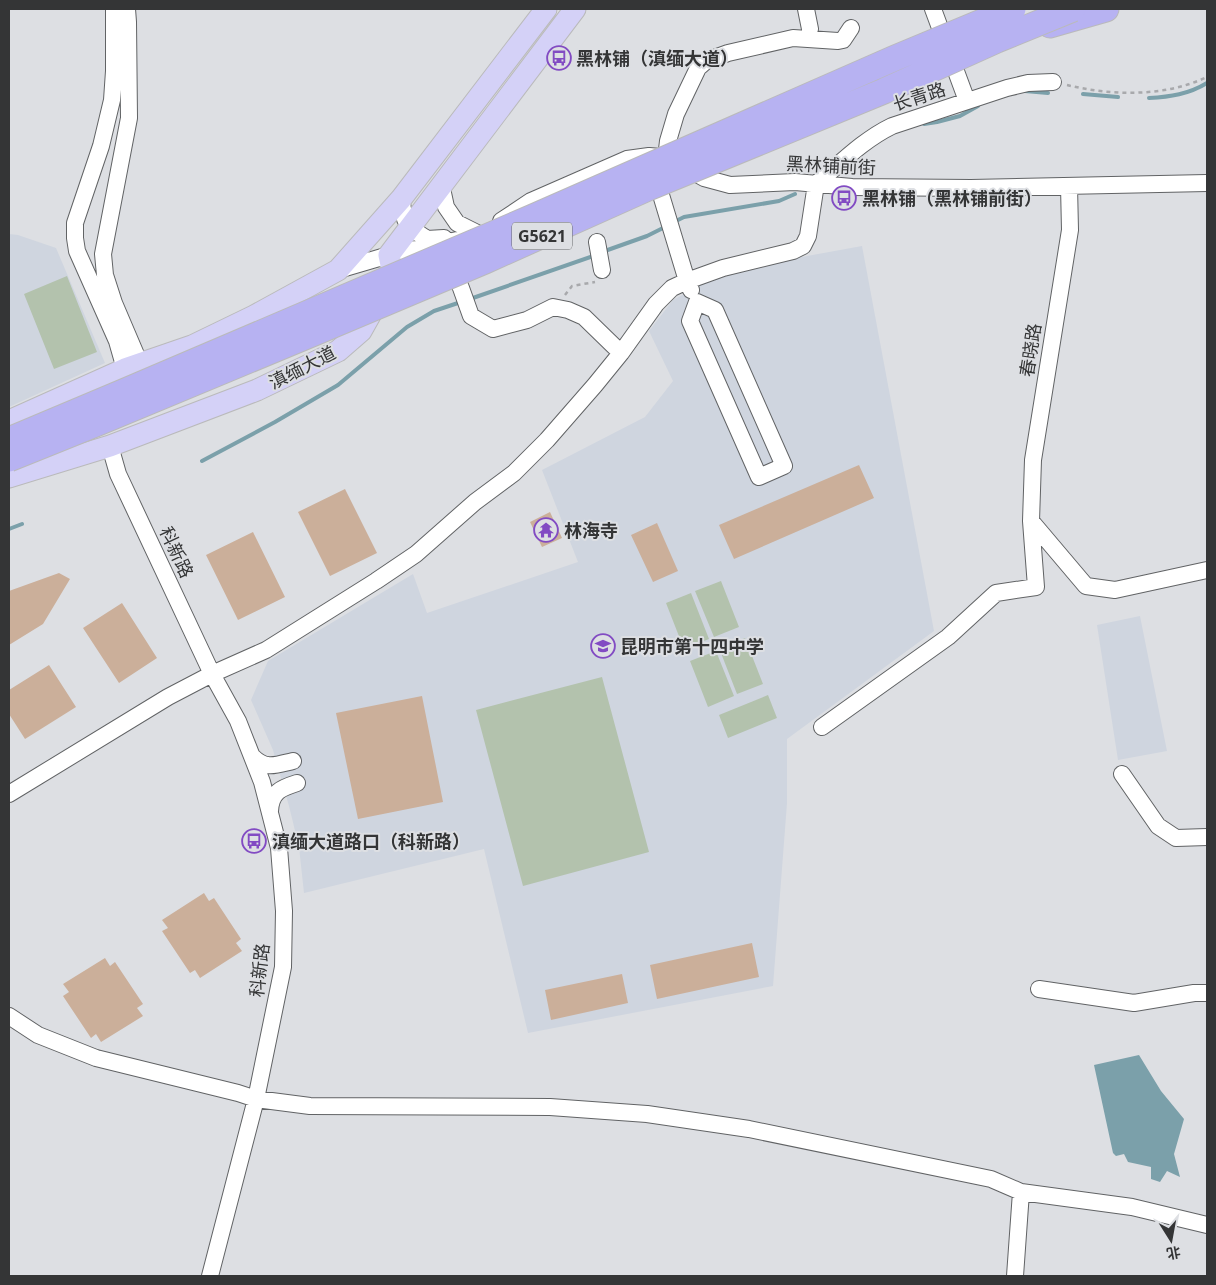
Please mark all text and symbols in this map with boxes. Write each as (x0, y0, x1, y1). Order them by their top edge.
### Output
bus stop icon: 黑林铺（滇缅大道） (546, 45, 572, 71)
place label: 黑林铺（滇缅大道） (576, 46, 738, 70)
street label: 长青路 (890, 76, 948, 116)
street label: 黑林铺前街 (785, 151, 877, 179)
bus stop icon: 黑林铺（黑林铺前街） (831, 185, 857, 211)
place label: 黑林铺（黑林铺前街） (862, 186, 1042, 210)
road number: G5621 (512, 222, 572, 250)
street label: 春晓路 (1014, 321, 1046, 379)
street label: 滇缅大道 (264, 340, 340, 394)
temple icon: 林海寺 (533, 517, 559, 543)
place label: 林海寺 (564, 518, 618, 542)
street label: 科新路 (155, 522, 199, 582)
school or university icon: 昆明市第十四中学 (590, 633, 616, 659)
place label: 昆明市第十四中学 (620, 634, 764, 658)
bus stop icon: 滇缅大道路口（科新路） (241, 828, 267, 854)
place label: 滇缅大道路口（科新路） (272, 829, 470, 853)
street label: 科新路 (244, 942, 274, 998)
north arrow (1146, 1215, 1196, 1265)
text: 北 (1165, 1243, 1182, 1264)

